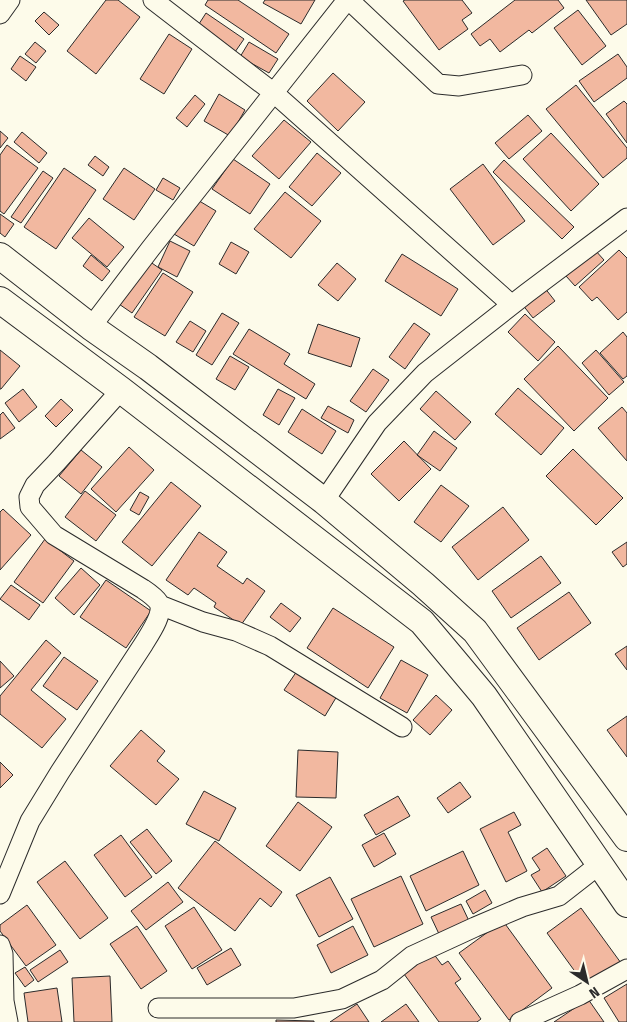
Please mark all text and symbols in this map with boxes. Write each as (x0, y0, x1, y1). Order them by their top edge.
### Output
north arrow (562, 957, 612, 1007)
text: N (586, 983, 602, 1002)

